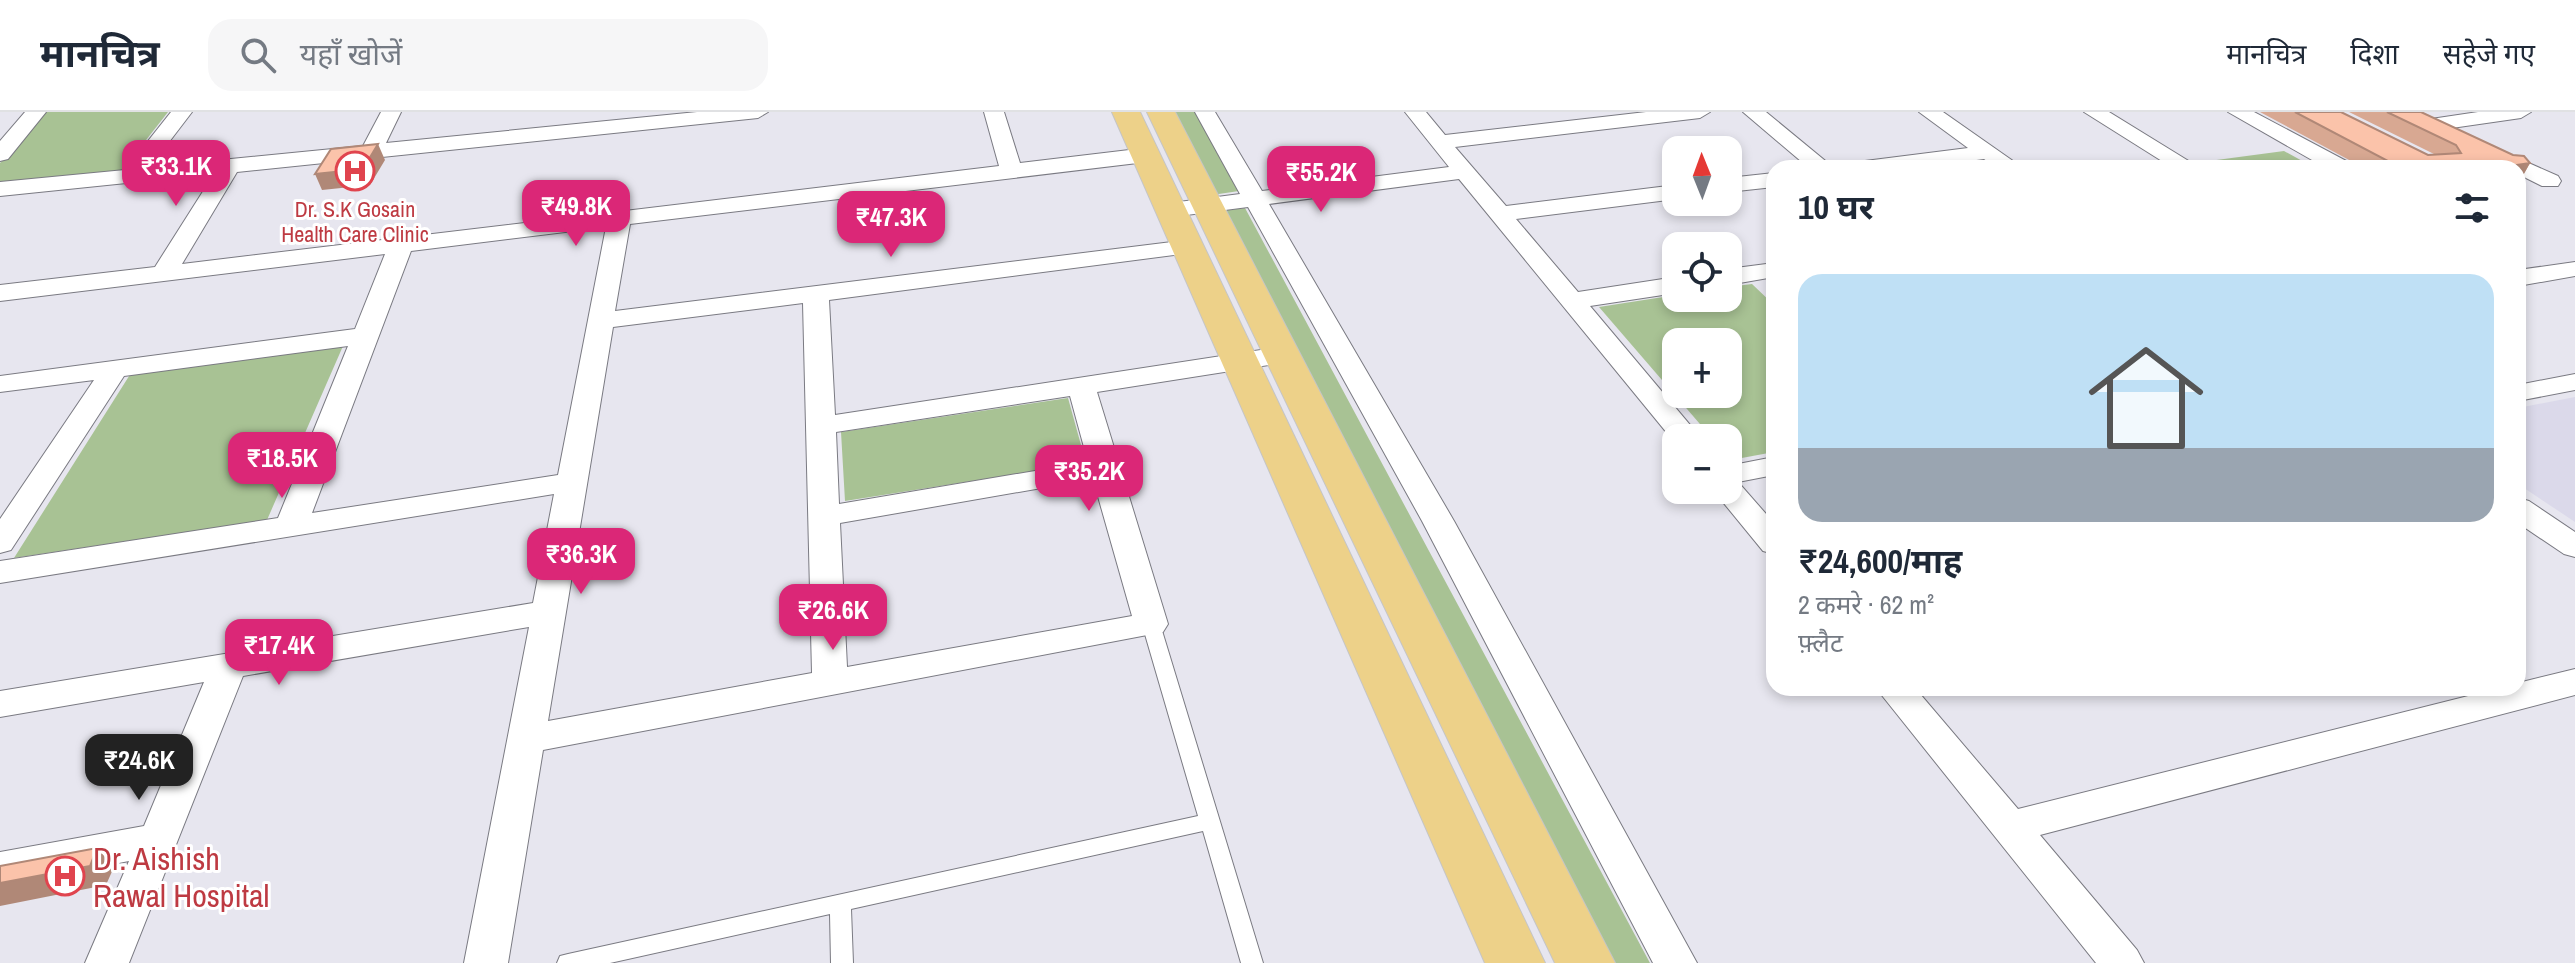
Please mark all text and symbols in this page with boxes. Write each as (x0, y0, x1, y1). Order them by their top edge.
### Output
search box (208, 19, 768, 91)
text: मानचित्र (40, 28, 160, 79)
icon: search (236, 33, 280, 77)
text: यहाँ खोजें (300, 34, 402, 74)
text: मानचित्र (2226, 35, 2306, 73)
text: दिशा (2350, 35, 2399, 73)
text: सहेजे गए (2443, 35, 2535, 73)
north arrow (1662, 136, 1742, 216)
map controls (1662, 136, 1742, 504)
pin: ₹33.1K (111, 140, 241, 208)
pin: ₹55.2K (1256, 146, 1386, 214)
text: ₹33.1K (140, 148, 212, 183)
hospital icon: Dr. S.K Gosain Health Care Clinic (334, 150, 376, 192)
text: ₹55.2K (1285, 154, 1357, 189)
pin: ₹49.8K (511, 180, 641, 248)
text: 10 घर (1798, 184, 1874, 230)
icon: filters (2450, 186, 2494, 230)
text: ₹49.8K (540, 188, 612, 223)
pin: ₹47.3K (826, 191, 956, 259)
place label: Dr. S.K Gosain Health Care Clinic (281, 194, 429, 249)
text: ₹47.3K (855, 199, 927, 234)
button: locate (1662, 232, 1742, 312)
icon: home (2074, 326, 2218, 470)
button: + (1662, 328, 1742, 408)
button: − (1662, 424, 1742, 504)
pin: ₹18.5K (217, 432, 347, 500)
text: ₹18.5K (246, 440, 318, 475)
pin: ₹35.2K (1024, 445, 1154, 513)
text: ₹35.2K (1053, 453, 1125, 488)
pin: ₹36.3K (516, 528, 646, 596)
text: ₹36.3K (545, 536, 617, 571)
text: ₹24,600/माह (1798, 538, 1962, 584)
pin: ₹26.6K (768, 584, 898, 652)
text: 2 कमरे · 62 m² (1798, 587, 1934, 622)
text: ₹26.6K (797, 592, 869, 627)
pin: ₹17.4K (214, 619, 344, 687)
text: फ़्लैट (1798, 625, 1843, 660)
text: ₹17.4K (243, 627, 315, 662)
pin: ₹24.6K (74, 734, 204, 802)
text: ₹24.6K (103, 742, 175, 777)
place label: Dr. Aishish Rawal Hospital (93, 837, 269, 917)
hospital icon: Dr. Aishish Rawal Hospital (44, 855, 86, 897)

